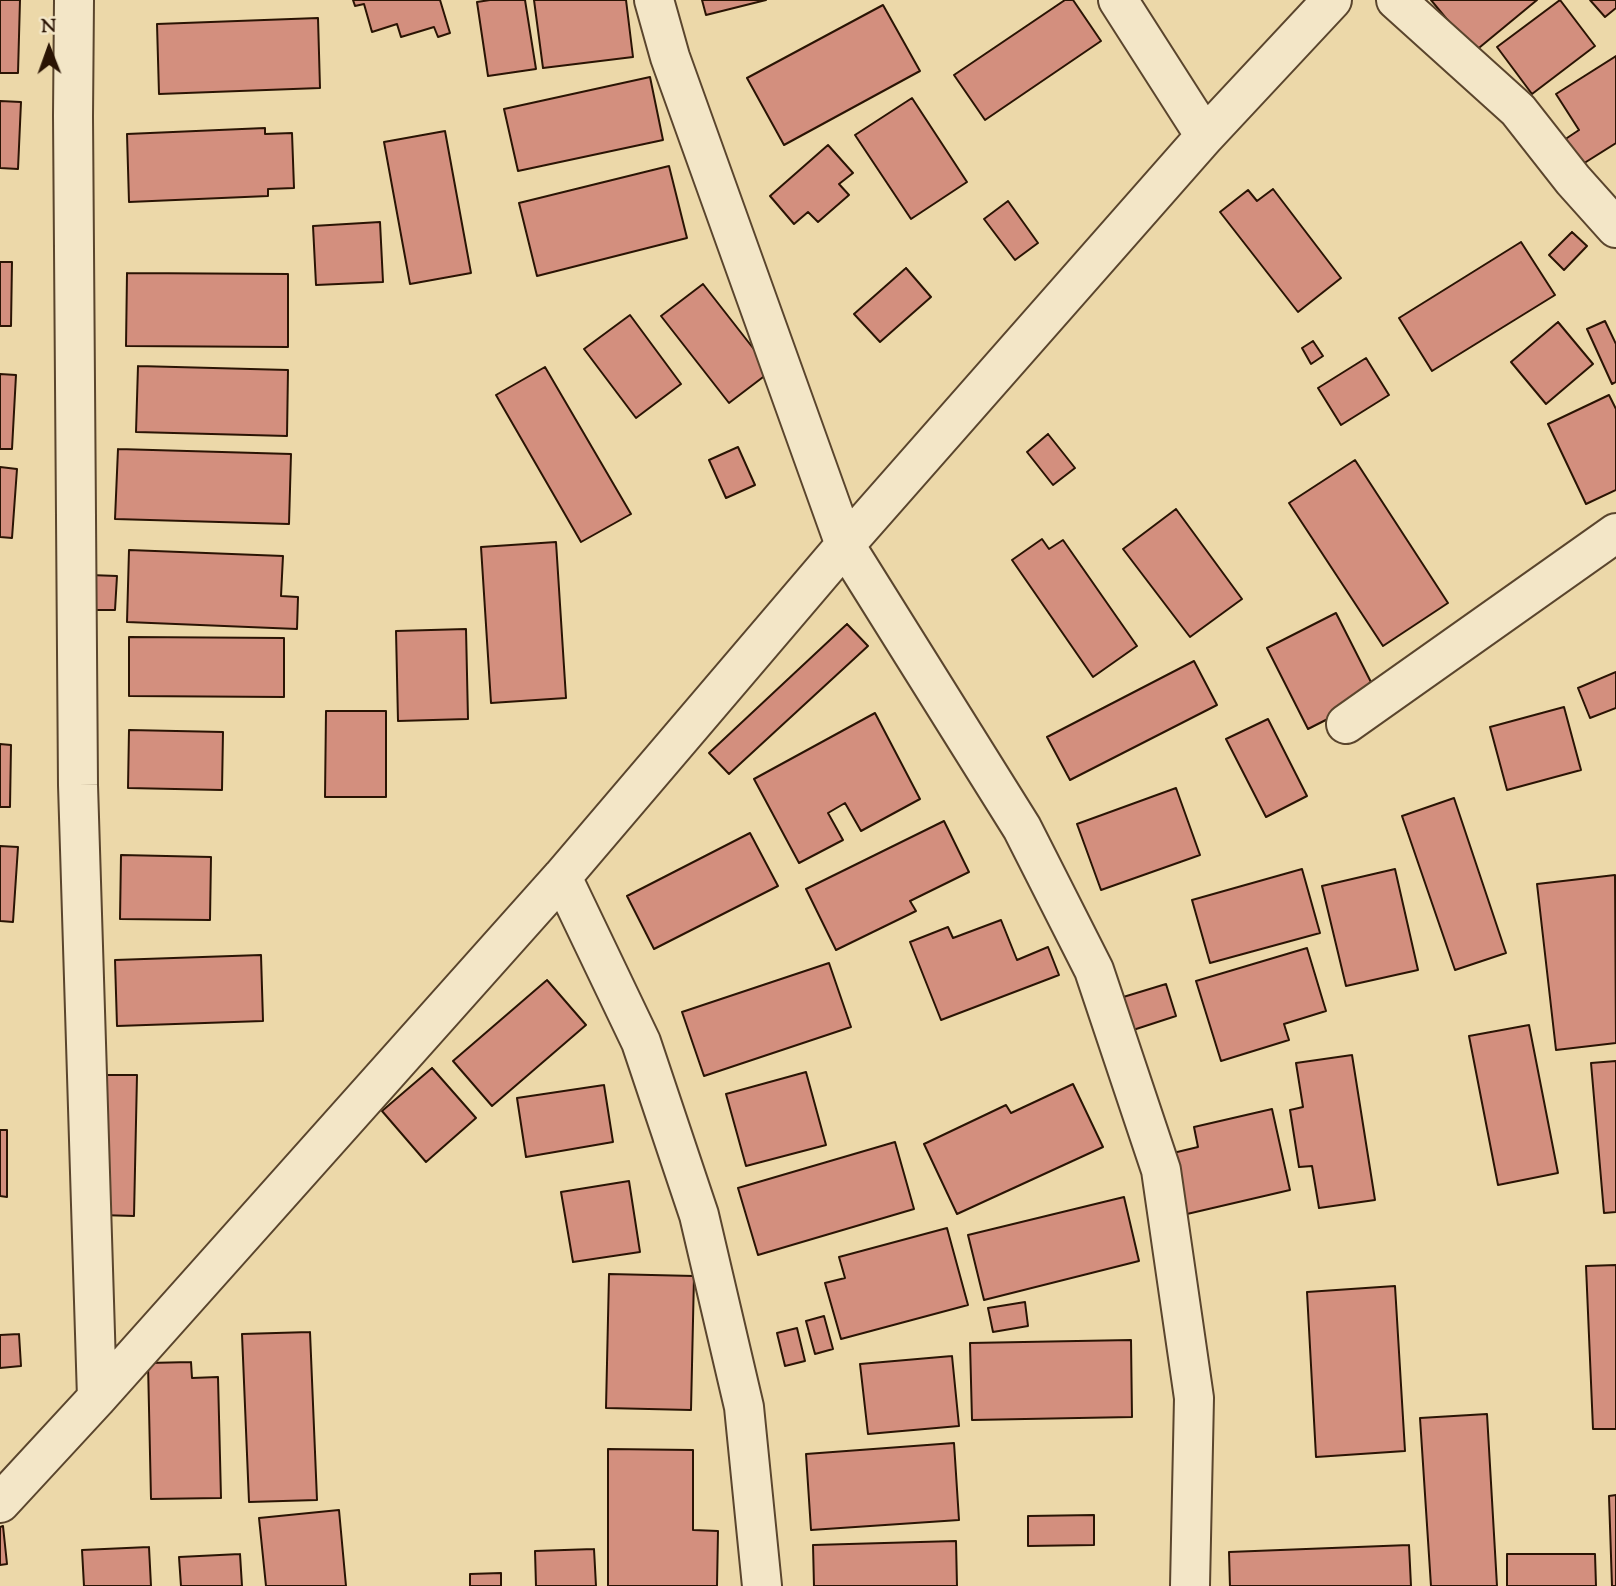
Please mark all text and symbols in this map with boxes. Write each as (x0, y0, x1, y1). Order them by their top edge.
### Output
north arrow (14, 14, 84, 84)
text: N (41, 14, 56, 41)

